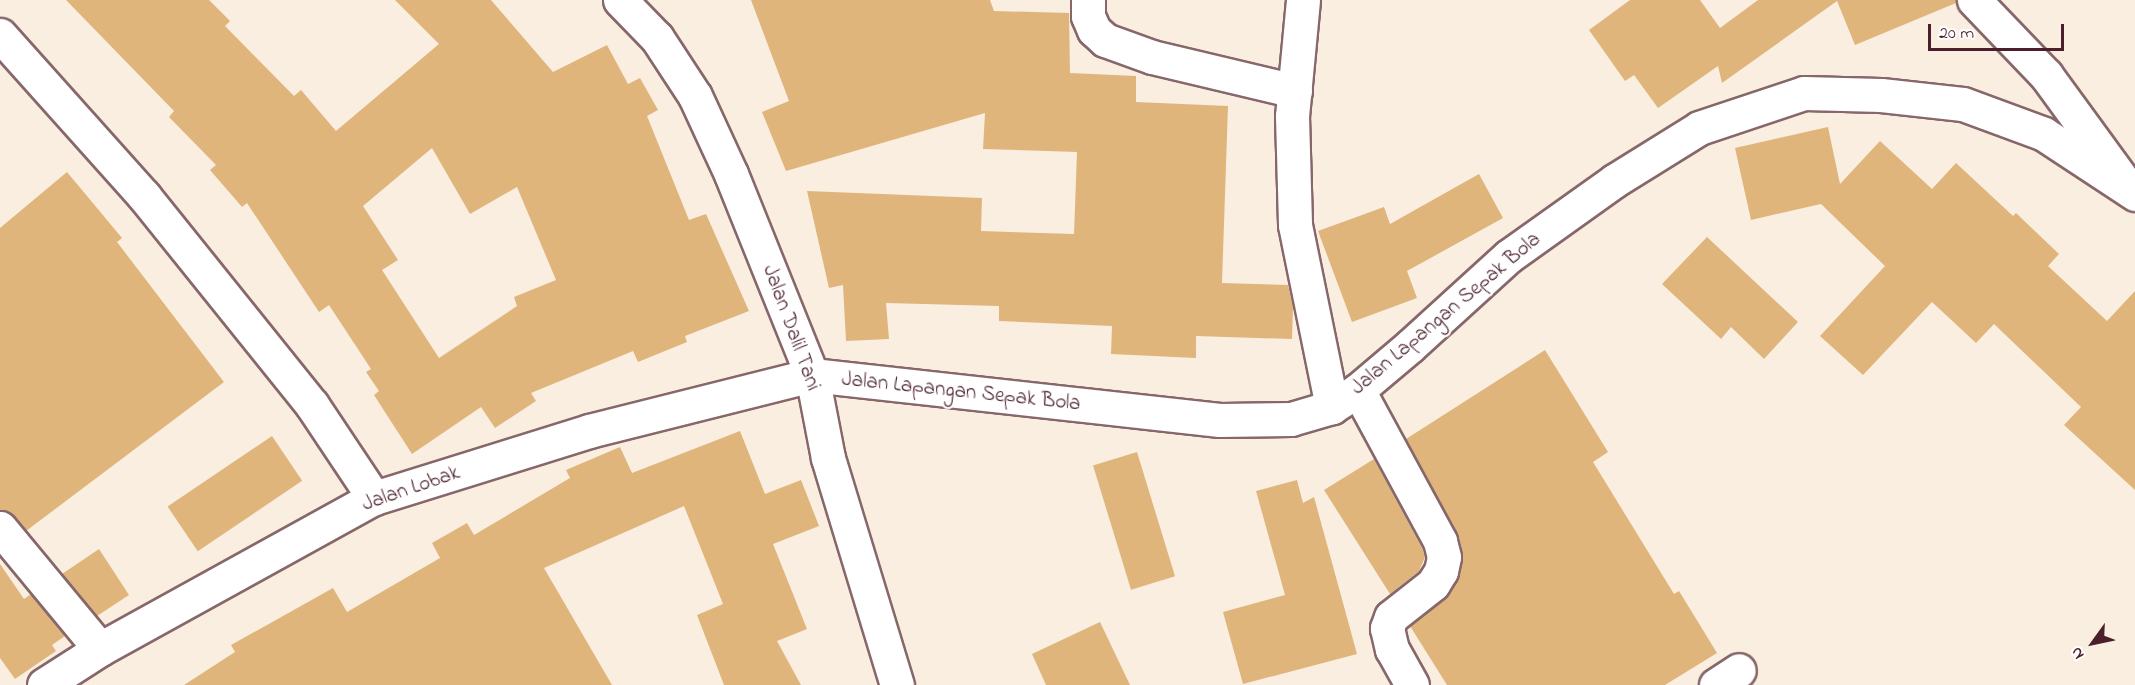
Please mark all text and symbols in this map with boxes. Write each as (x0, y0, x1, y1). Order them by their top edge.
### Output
scale bar (1931, 12, 2068, 50)
text: 20 m (1939, 21, 1974, 47)
street label: Jalan Lapangan Sepak Bola (1346, 227, 1546, 401)
street label: Jalan Dalil Tani (757, 261, 825, 395)
street label: Jalan Lapangan Sepak Bola (840, 367, 1082, 417)
street label: Jalan Lobak (359, 461, 463, 517)
north arrow (2063, 613, 2123, 673)
text: N (2065, 642, 2091, 664)

